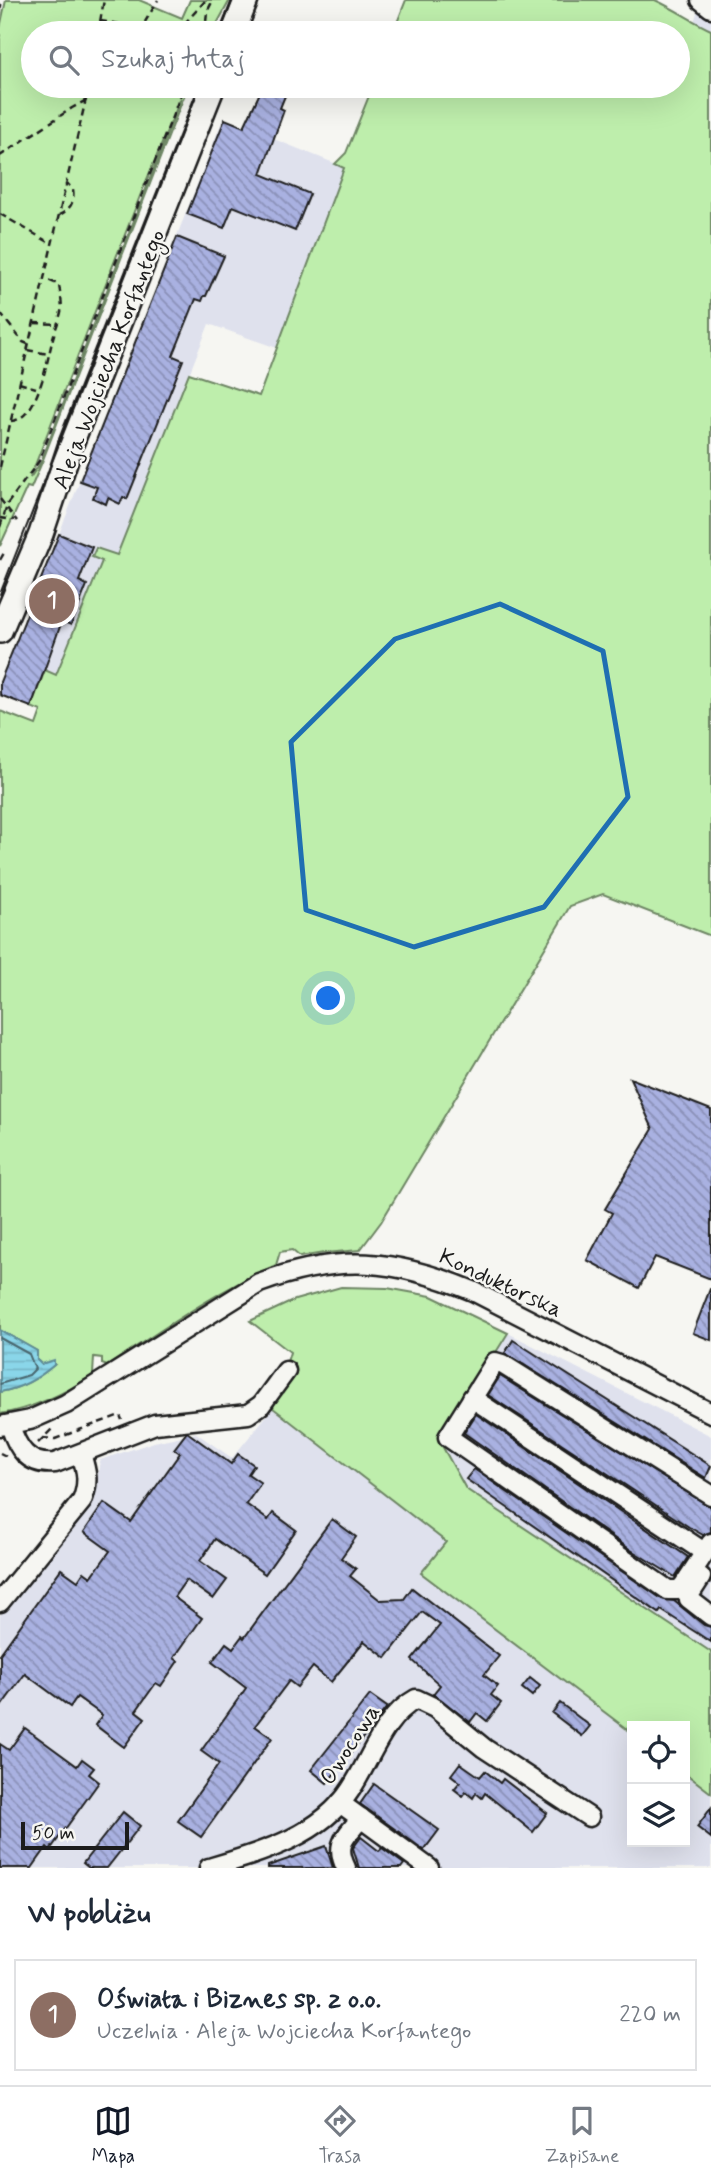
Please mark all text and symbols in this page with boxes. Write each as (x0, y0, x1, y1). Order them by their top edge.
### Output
search box (21, 21, 690, 98)
icon: search (45, 41, 83, 79)
text: Szukaj tutaj (101, 43, 245, 77)
street label: Aleja Wojciecha Korfantego (47, 226, 175, 494)
pin: 1 (29, 575, 75, 627)
your location (311, 981, 345, 1015)
street label: Konduktorska (434, 1242, 567, 1325)
street label: Owocowa (314, 1699, 388, 1791)
map controls (627, 1721, 690, 1847)
button: locate (627, 1721, 690, 1784)
button: layers (627, 1784, 690, 1847)
scale bar (21, 1819, 130, 1851)
text: 50 m (32, 1821, 75, 1846)
text: W pobliżu (28, 1894, 151, 1933)
text: Oświata i Biznes sp. z o.o. (97, 1983, 381, 2017)
text: 1 (48, 2000, 58, 2030)
text: 220 m (619, 2000, 681, 2030)
text: Uczelnia · Aleja Wojciecha Korfantego (97, 2017, 471, 2047)
tab: Mapa (92, 2102, 135, 2169)
tab: Trasa (318, 2102, 361, 2169)
tab: Zapisane (545, 2102, 619, 2169)

